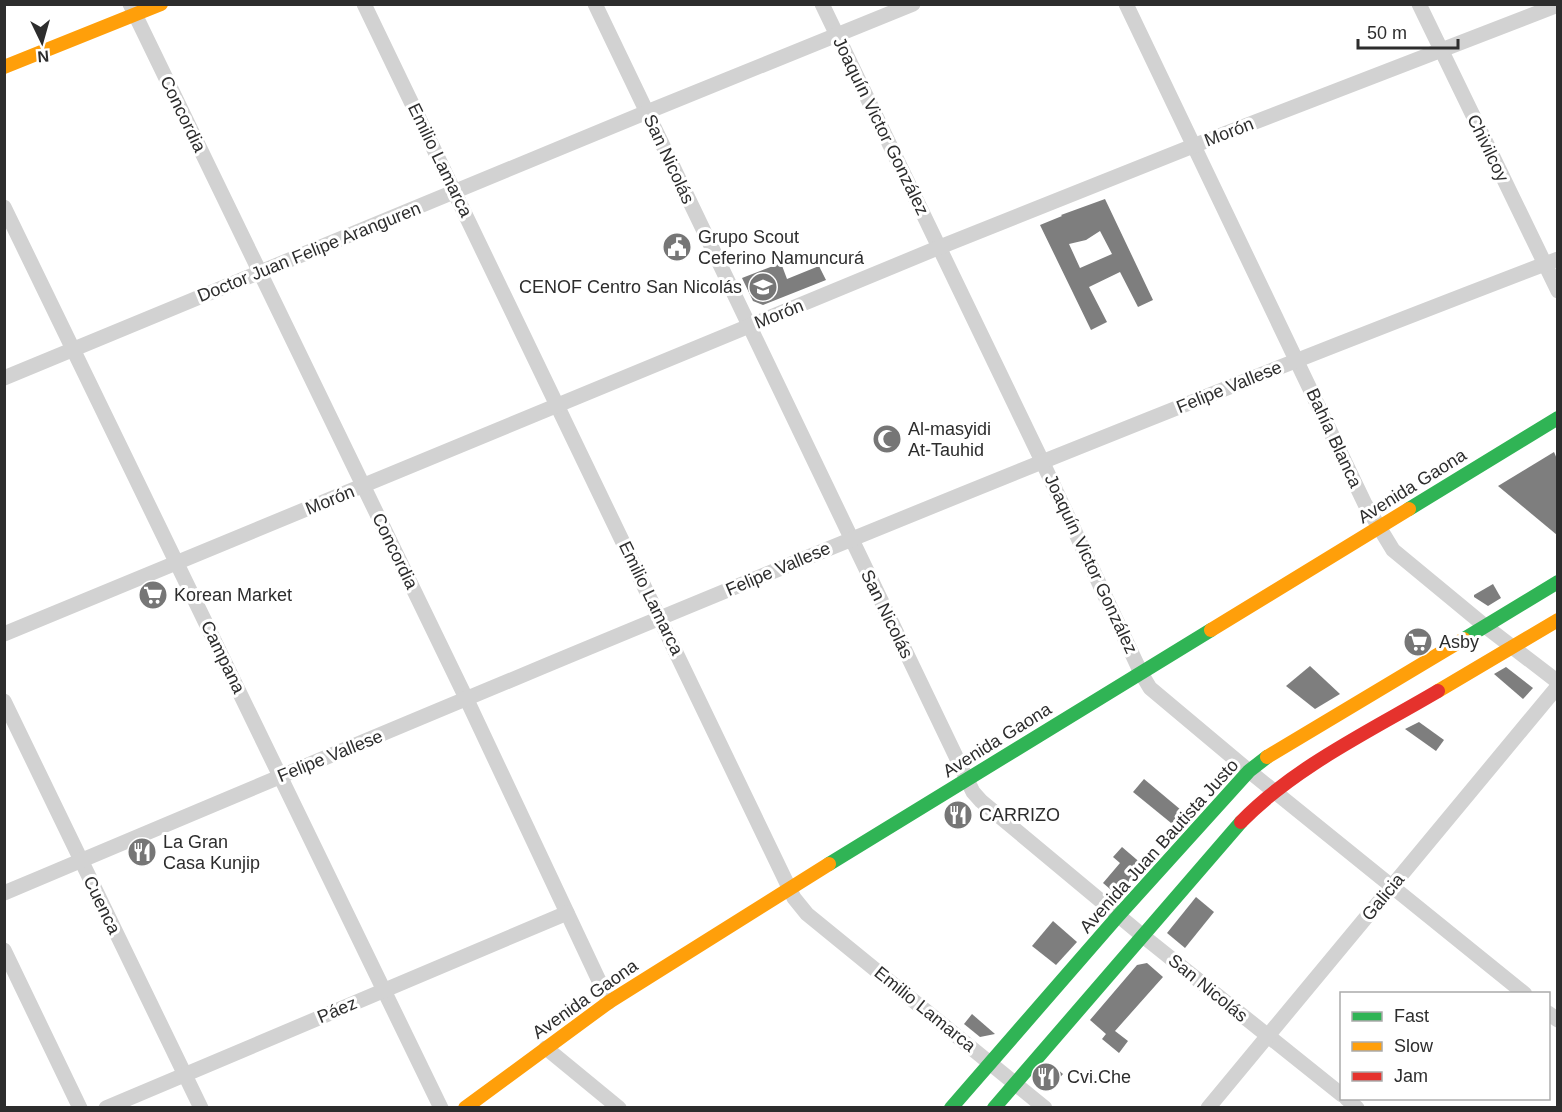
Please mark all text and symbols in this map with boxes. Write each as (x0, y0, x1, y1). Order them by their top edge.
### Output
north arrow (12, 12, 72, 72)
scale bar (1358, 12, 1458, 50)
text: 50 m (1367, 23, 1407, 43)
street label: Joaquín Victor González (829, 34, 933, 218)
text: N (37, 47, 50, 65)
street label: Concordia (156, 73, 210, 156)
street label: Emilio Lamarca (404, 100, 477, 221)
street label: San Nicolás (640, 111, 698, 207)
street label: Chivilcoy (1463, 111, 1513, 185)
street label: Morón (1202, 114, 1256, 150)
street label: Doctor Juan Felipe Aranguren (194, 198, 424, 306)
place label: Grupo Scout Ceferino Namuncurá (698, 227, 865, 268)
public building icon: Grupo Scout Ceferino Namuncurá (661, 231, 693, 263)
school or university icon: CENOF Centro San Nicolás (747, 271, 779, 303)
place label: CENOF Centro San Nicolás (519, 277, 742, 297)
street label: Morón (752, 295, 806, 333)
street label: Felipe Vallese (1173, 357, 1285, 417)
street label: Bahía Blanca (1302, 385, 1366, 492)
place label: Al-masyidi At-Tauhid (908, 419, 991, 460)
mosque icon: Al-masyidi At-Tauhid (871, 423, 903, 455)
street label: Avenida Gaona (1354, 444, 1471, 527)
street label: Joaquín Victor González (1041, 471, 1141, 657)
street label: Morón (303, 481, 357, 519)
street label: Concordia (368, 510, 422, 593)
street label: Emilio Lamarca (615, 538, 688, 659)
street label: Felipe Vallese (723, 538, 833, 600)
street label: San Nicolás (857, 566, 917, 662)
supermarket icon: Korean Market (137, 579, 169, 611)
place label: Korean Market (174, 585, 292, 605)
street label: Campana (197, 618, 250, 697)
supermarket icon: Asby (1402, 626, 1434, 658)
place label: Asby (1439, 632, 1479, 652)
street label: Avenida Gaona (939, 698, 1056, 781)
street label: Felipe Vallese (274, 726, 386, 786)
street label: Avenida Juan Bautista Justo (1076, 755, 1242, 937)
restaurant icon: CARRIZO (942, 799, 974, 831)
place label: CARRIZO (979, 805, 1060, 825)
place label: La Gran Casa Kunjip (163, 832, 260, 873)
restaurant icon: La Gran Casa Kunjip (126, 836, 158, 868)
street label: Galicia (1358, 869, 1409, 925)
street label: Cuenca (79, 873, 125, 938)
street label: San Nicolás (1164, 950, 1252, 1026)
street label: Avenida Gaona (529, 955, 642, 1043)
street label: Emilio Lamarca (871, 962, 980, 1056)
legend (1340, 992, 1550, 1100)
street label: Páez (314, 993, 360, 1027)
text: Fast (1394, 1006, 1429, 1026)
text: Slow (1394, 1036, 1434, 1056)
restaurant icon: Cvi.Che (1030, 1061, 1062, 1093)
text: Jam (1394, 1066, 1428, 1086)
place label: Cvi.Che (1067, 1067, 1131, 1087)

